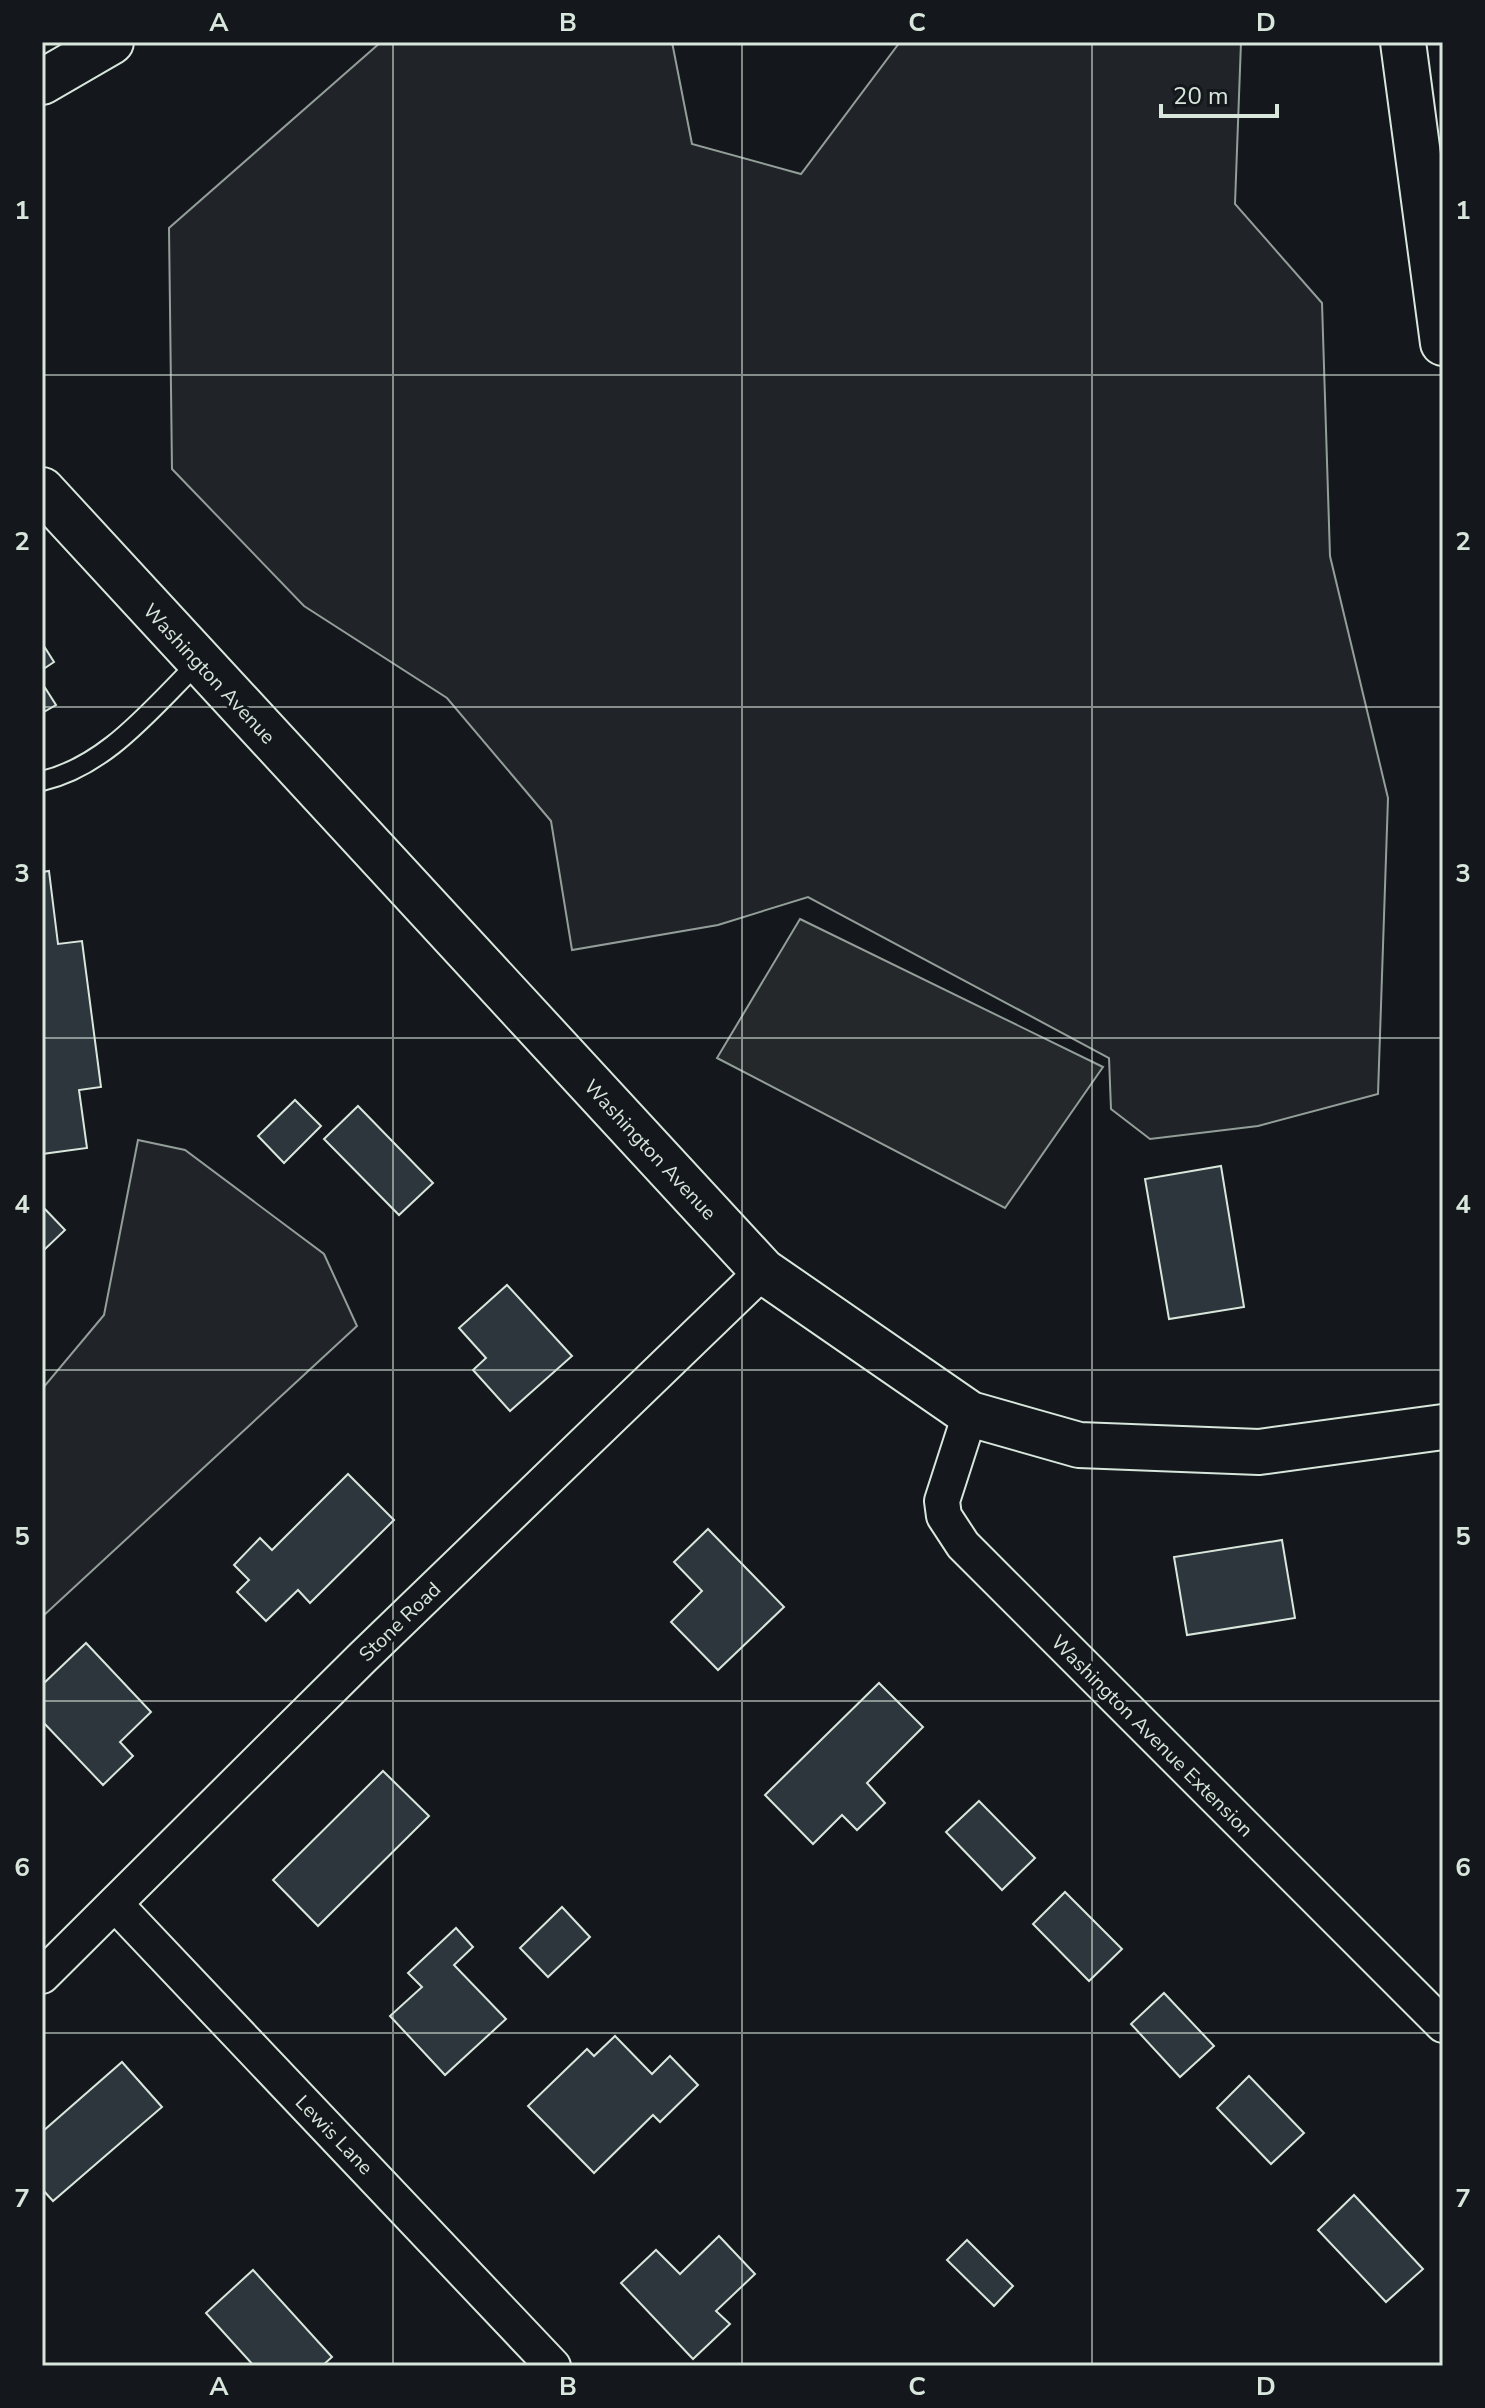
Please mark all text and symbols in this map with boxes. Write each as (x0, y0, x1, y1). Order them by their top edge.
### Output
text: A (209, 5, 229, 40)
text: B (559, 5, 577, 40)
text: C (908, 5, 926, 40)
text: D (1256, 5, 1276, 40)
scale bar (1161, 68, 1277, 118)
text: 20 m (1173, 80, 1229, 112)
text: 1 (14, 193, 30, 228)
text: 1 (1455, 193, 1471, 228)
text: 2 (14, 524, 30, 559)
text: 2 (1455, 524, 1471, 559)
street label: Washington Avenue (137, 598, 281, 750)
text: 3 (14, 856, 30, 891)
text: 3 (1455, 856, 1471, 891)
street label: Washington Avenue (578, 1074, 722, 1226)
text: 4 (14, 1187, 30, 1222)
text: 4 (1455, 1187, 1471, 1222)
text: 5 (14, 1519, 30, 1554)
text: 5 (1455, 1519, 1471, 1554)
street label: Stone Road (353, 1576, 447, 1668)
street label: Washington Avenue Extension (1045, 1629, 1259, 1843)
text: 6 (14, 1850, 30, 1885)
text: 6 (1455, 1850, 1471, 1885)
street label: Lewis Lane (289, 2089, 379, 2181)
text: 7 (14, 2181, 30, 2216)
text: 7 (1455, 2181, 1471, 2216)
text: A (209, 2369, 229, 2404)
text: B (559, 2369, 577, 2404)
text: C (908, 2369, 926, 2404)
text: D (1256, 2369, 1276, 2404)

